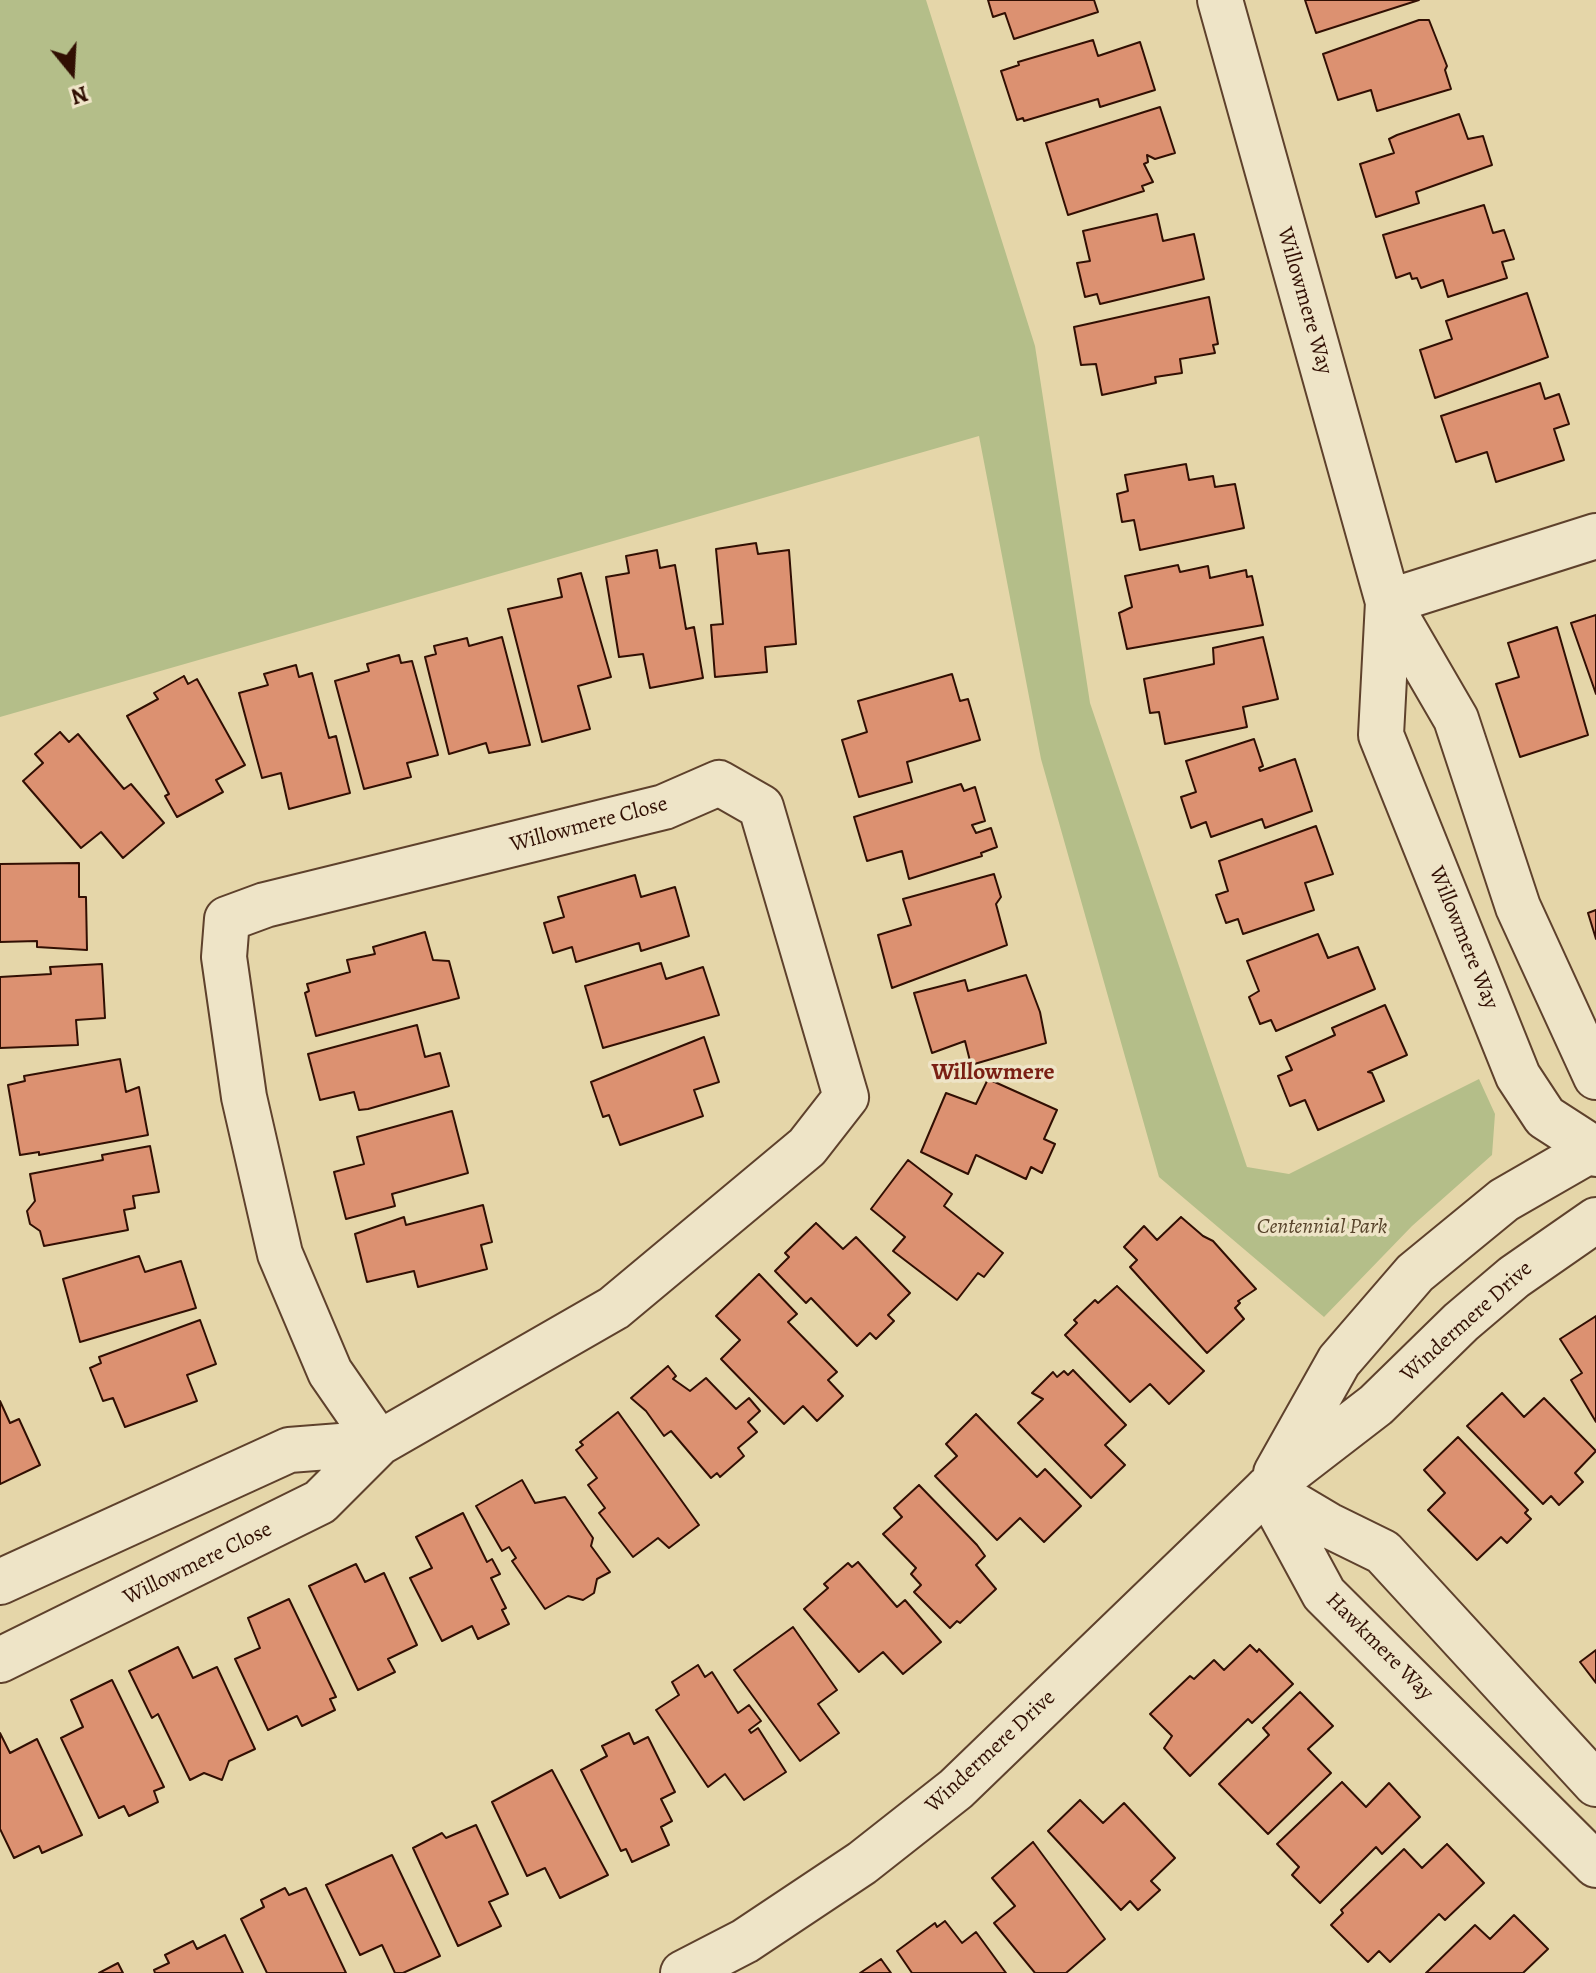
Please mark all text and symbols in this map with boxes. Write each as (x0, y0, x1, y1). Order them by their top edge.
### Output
north arrow (32, 32, 112, 112)
text: N (67, 78, 92, 112)
street label: Willowmere Way (1270, 224, 1338, 378)
street label: Willowmere Close (507, 791, 671, 859)
street label: Willowmere Way (1422, 863, 1504, 1013)
district label: Willowmere (931, 1059, 1055, 1087)
park label: Centennial Park (1257, 1215, 1387, 1241)
street label: Windermere Drive (1396, 1256, 1538, 1388)
street label: Willowmere Close (119, 1517, 277, 1611)
street label: Hawkmere Way (1320, 1588, 1438, 1706)
street label: Windermere Drive (921, 1685, 1061, 1819)

